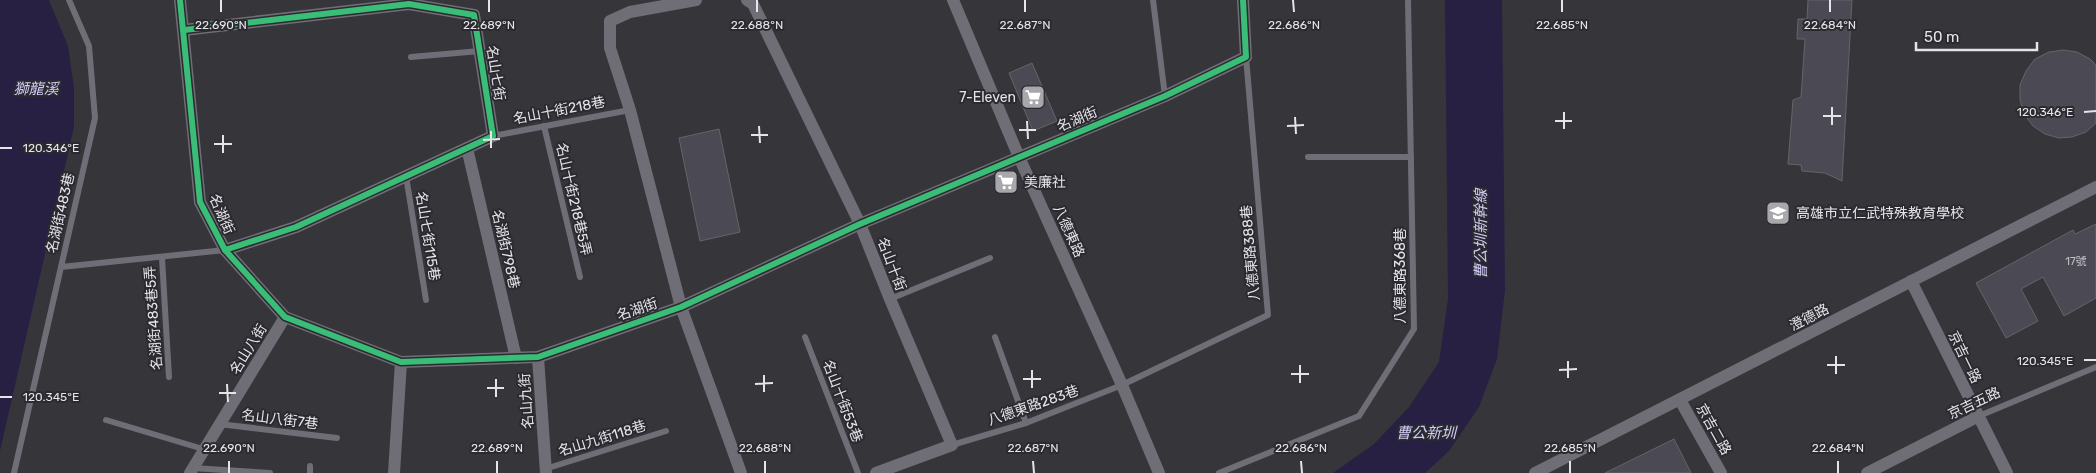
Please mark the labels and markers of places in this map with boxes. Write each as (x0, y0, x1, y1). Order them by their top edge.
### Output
supermarket icon: 7-Eleven (1020, 84, 1046, 110)
place label: 7-Eleven (959, 89, 1016, 106)
supermarket icon: 美廉社 (993, 169, 1019, 195)
place label: 美廉社 (1024, 174, 1066, 191)
school or university icon: 高雄市立仁武特殊教育學校 (1765, 200, 1791, 226)
place label: 高雄市立仁武特殊教育學校 (1796, 205, 1964, 222)

